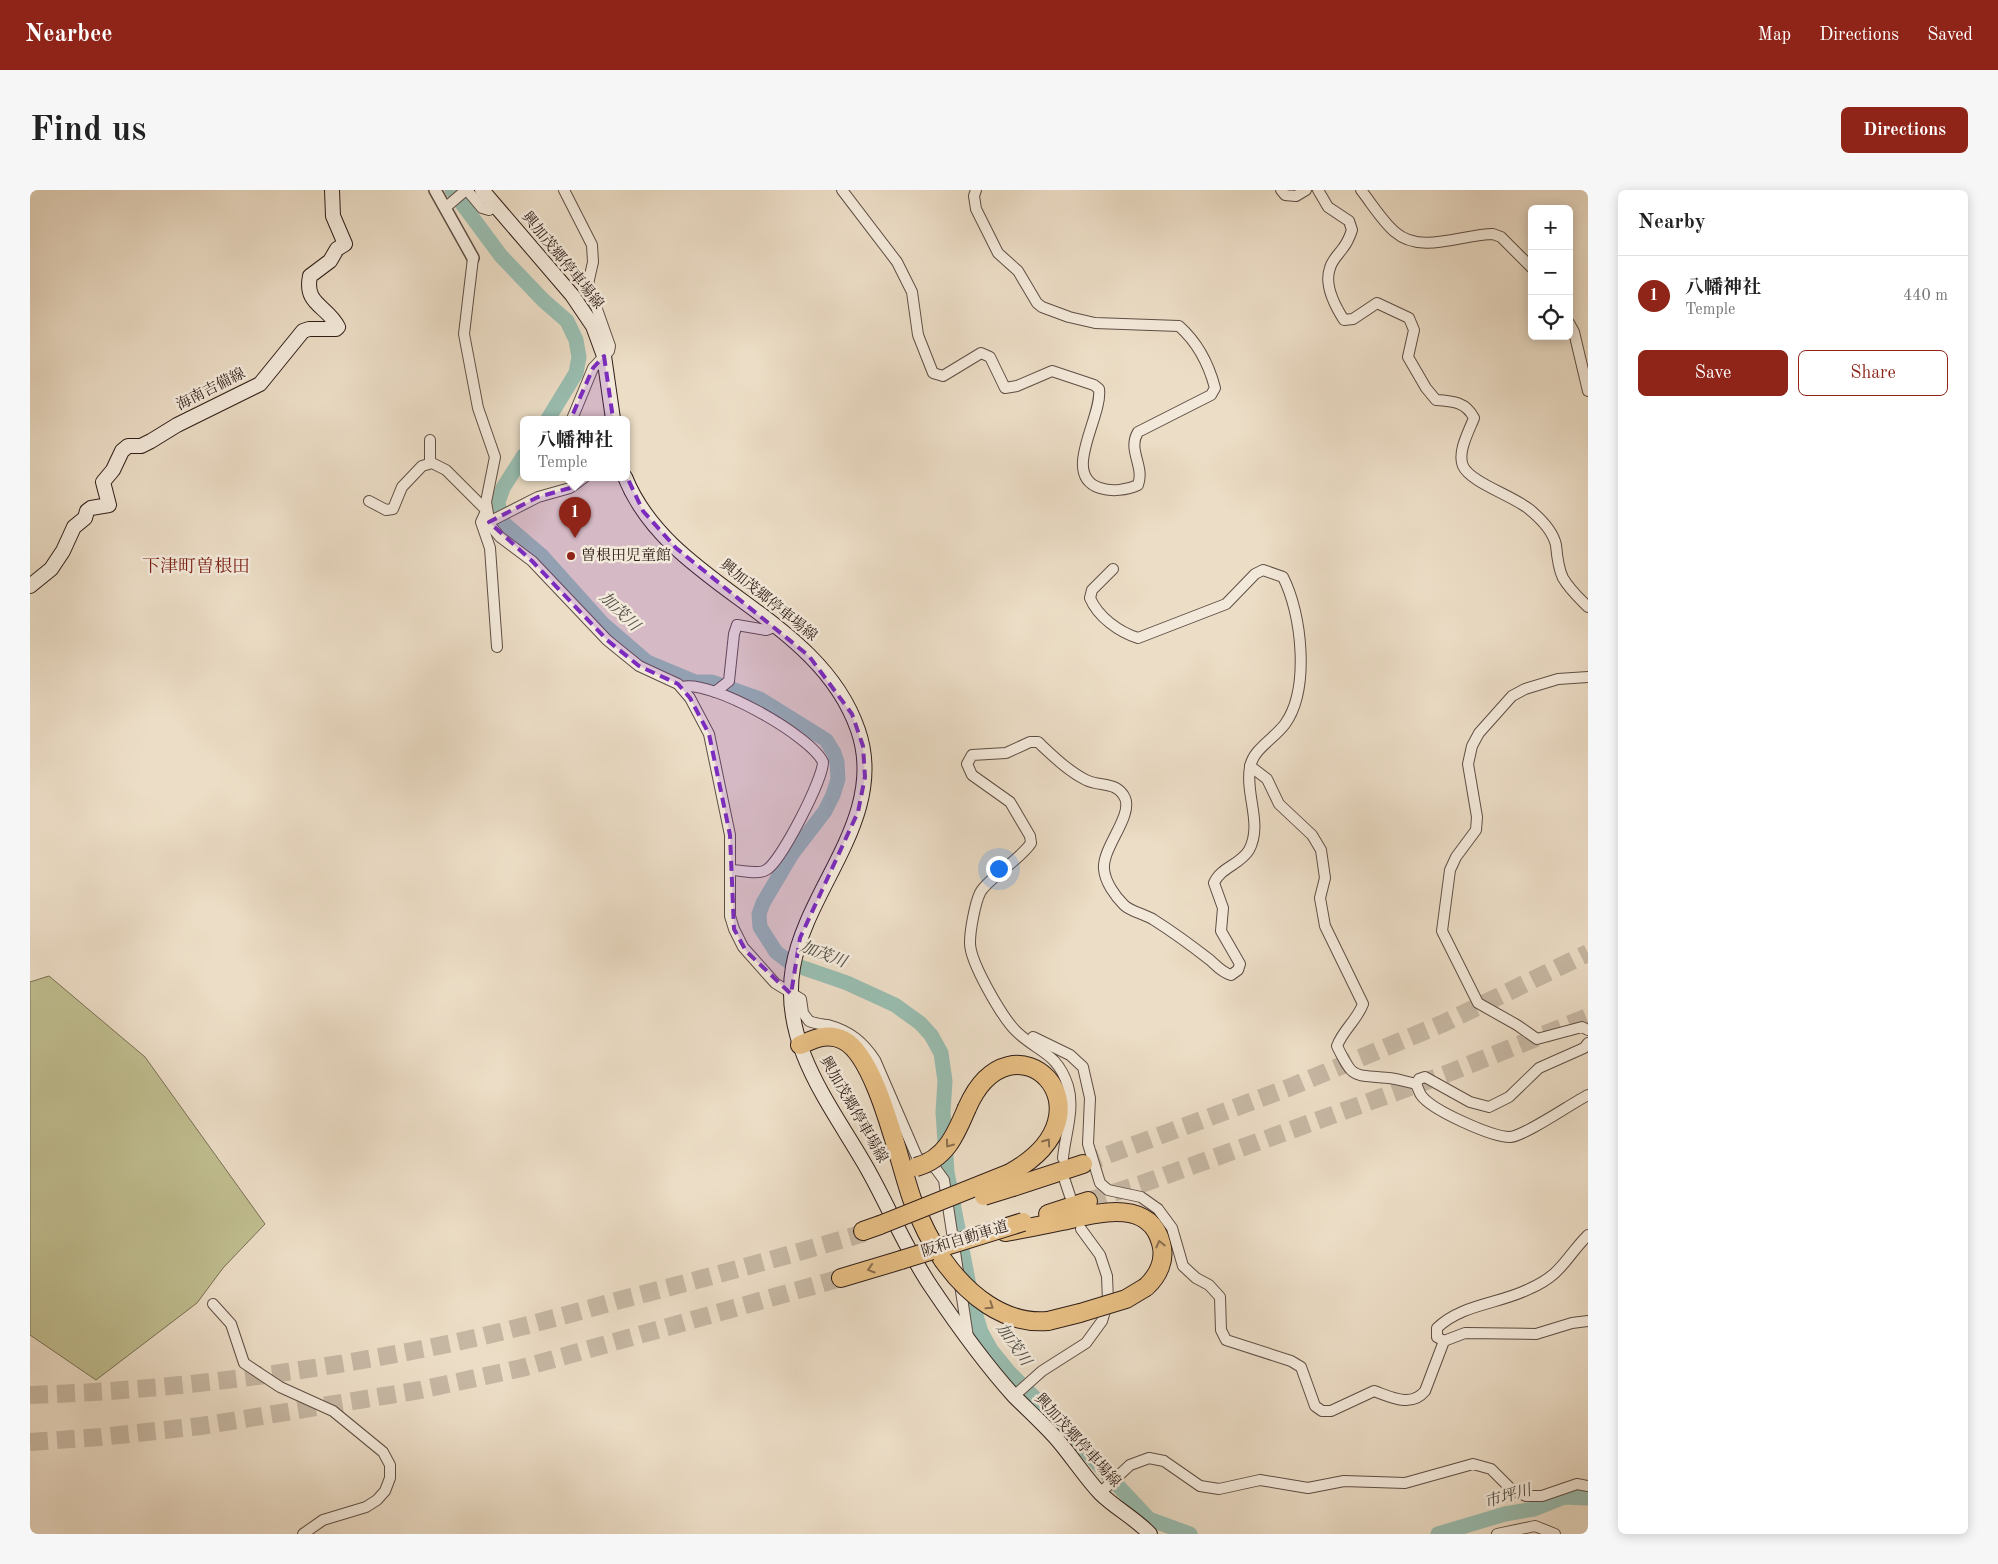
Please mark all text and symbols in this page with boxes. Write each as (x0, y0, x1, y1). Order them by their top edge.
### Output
text: Nearbee (25, 23, 113, 47)
text: Map (1758, 26, 1791, 44)
text: Directions (1819, 26, 1899, 44)
text: Saved (1927, 26, 1973, 44)
button: Directions (1841, 107, 1968, 153)
text: Find us (30, 113, 146, 148)
map controls (1528, 205, 1573, 340)
button: + (1528, 205, 1573, 250)
street label: 興加茂郷停車場線 (518, 208, 607, 312)
text: Nearby (1638, 212, 1706, 233)
button: − (1528, 250, 1573, 295)
text: 八幡神社 (1685, 279, 1761, 298)
text: 1 (1649, 288, 1659, 304)
text: 440 m (1903, 288, 1948, 304)
button: locate (1528, 295, 1573, 340)
text: Temple (1685, 302, 1735, 318)
button: Save (1638, 350, 1788, 396)
button: Share (1798, 350, 1948, 396)
street label: 海南吉備線 (173, 365, 248, 414)
popup (520, 416, 630, 481)
text: 八幡神社 (537, 432, 613, 451)
text: Temple (537, 455, 587, 471)
pin: 1 (559, 497, 591, 538)
place label: 曽根田児童館 (581, 547, 671, 564)
marker: 曽根田児童館 (565, 550, 577, 562)
district label: 下津町曽根田 (142, 556, 250, 576)
street label: 興加茂郷停車場線 (717, 556, 821, 645)
water label: 加茂川 (596, 588, 645, 636)
your location (986, 856, 1012, 882)
water label: 加茂川 (798, 937, 851, 972)
street label: 興加茂郷停車場線 (817, 1053, 891, 1166)
one-way arrow (946, 1138, 955, 1148)
one-way arrow (1041, 1138, 1050, 1148)
street label: 阪和自動車道 (919, 1218, 1010, 1260)
one-way arrow (1155, 1239, 1166, 1248)
one-way arrow (868, 1264, 876, 1274)
one-way arrow (984, 1300, 994, 1309)
water label: 加茂川 (993, 1320, 1036, 1371)
street label: 興加茂郷停車場線 (1031, 1390, 1124, 1491)
water label: 市坪川 (1482, 1480, 1535, 1511)

